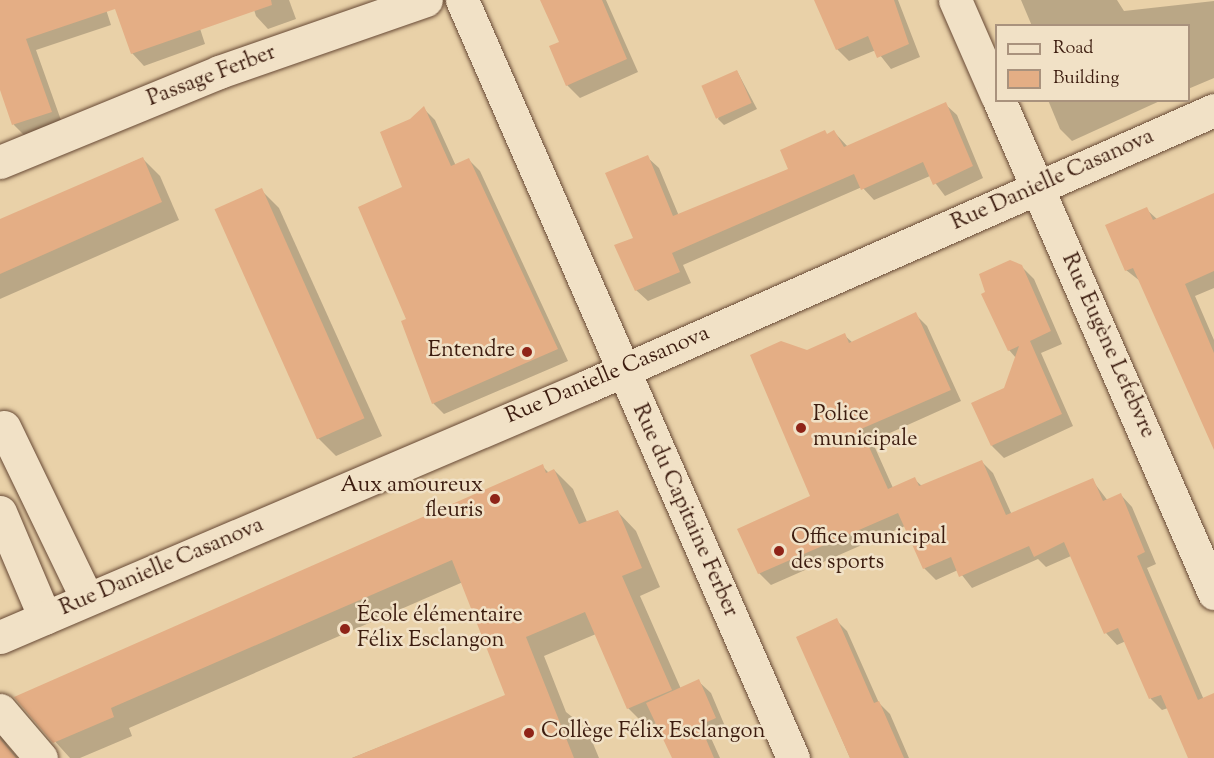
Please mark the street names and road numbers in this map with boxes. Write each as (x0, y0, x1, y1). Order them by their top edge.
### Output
street label: Passage Ferber (144, 40, 280, 114)
street label: Rue Danielle Casanova (948, 124, 1158, 238)
street label: Rue Eugène Lefebvre (1054, 250, 1160, 442)
street label: Rue Danielle Casanova (502, 321, 714, 431)
street label: Rue du Capitaine Ferber (625, 400, 743, 622)
street label: Rue Danielle Casanova (56, 513, 268, 623)

